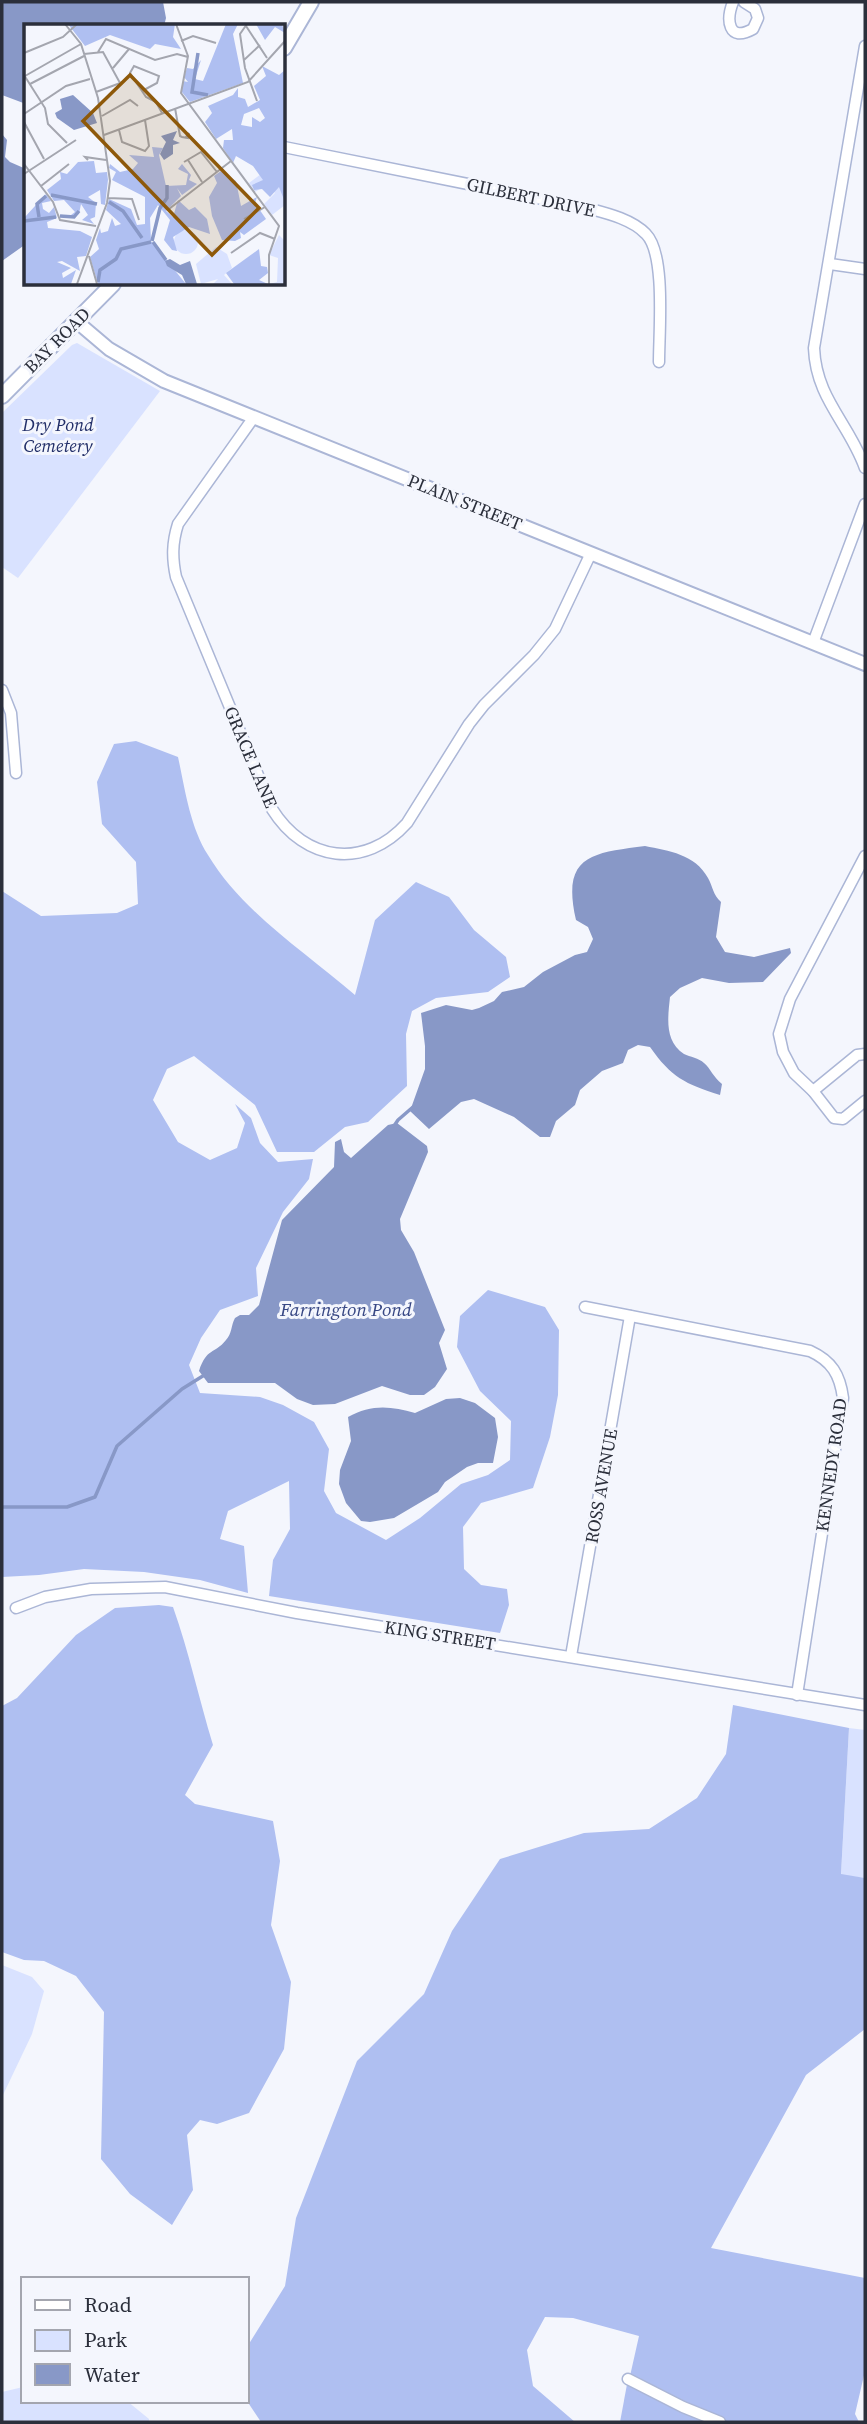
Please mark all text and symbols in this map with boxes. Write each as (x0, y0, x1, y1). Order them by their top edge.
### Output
inset map (24, 24, 285, 285)
street label: GILBERT DRIVE (465, 171, 598, 223)
street label: BAY ROAD (18, 301, 96, 379)
park label: Dry Pond Cemetery (21, 412, 94, 458)
street label: PLAIN STREET (404, 468, 526, 536)
street label: GRACE LANE (218, 702, 284, 812)
water label: Farrington Pond (279, 1296, 412, 1322)
street label: KENNEDY ROAD (809, 1397, 853, 1533)
street label: ROSS AVENUE (579, 1427, 623, 1545)
street label: KING STREET (383, 1614, 498, 1656)
legend (21, 2277, 248, 2403)
text: Road (84, 2290, 132, 2319)
text: Park (84, 2325, 128, 2354)
text: Water (84, 2360, 140, 2389)

